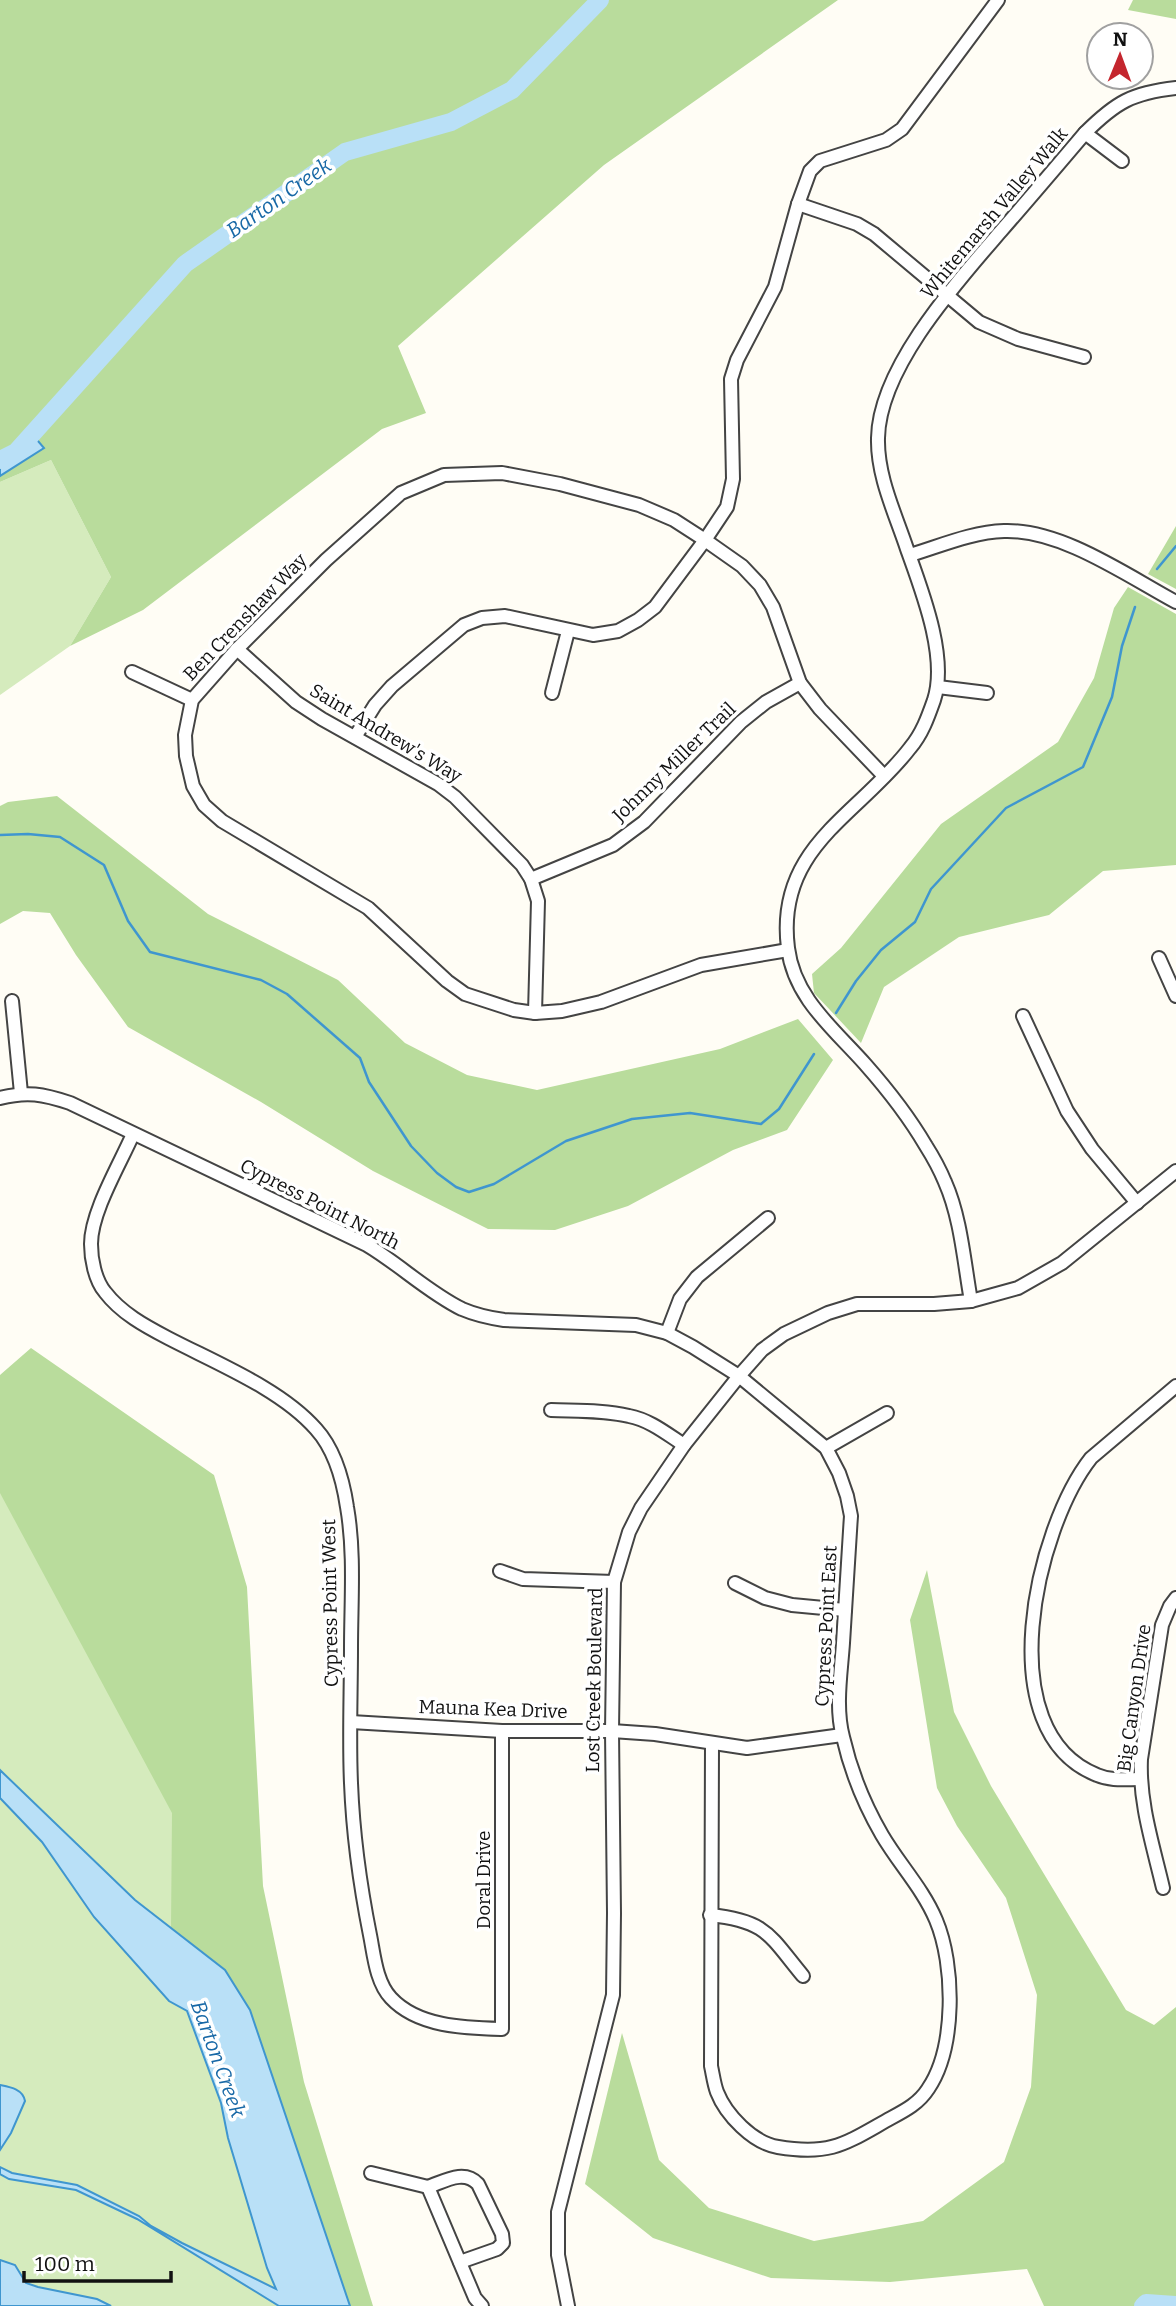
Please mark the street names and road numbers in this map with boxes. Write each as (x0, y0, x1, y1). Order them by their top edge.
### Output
street label: Whitemarsh Valley Walk (916, 123, 1072, 303)
street label: Ben Crenshaw Way (178, 548, 312, 685)
street label: Saint Andrew's Way (306, 678, 467, 788)
street label: Johnny Miller Trail (607, 697, 740, 827)
street label: Cypress Point North (236, 1154, 404, 1254)
street label: Cypress Point West (317, 1519, 343, 1687)
street label: Cypress Point East (810, 1545, 842, 1707)
street label: Lost Creek Boulevard (581, 1587, 607, 1773)
street label: Big Canyon Drive (1112, 1623, 1156, 1773)
street label: Mauna Kea Drive (418, 1695, 568, 1723)
street label: Doral Drive (472, 1831, 495, 1929)

